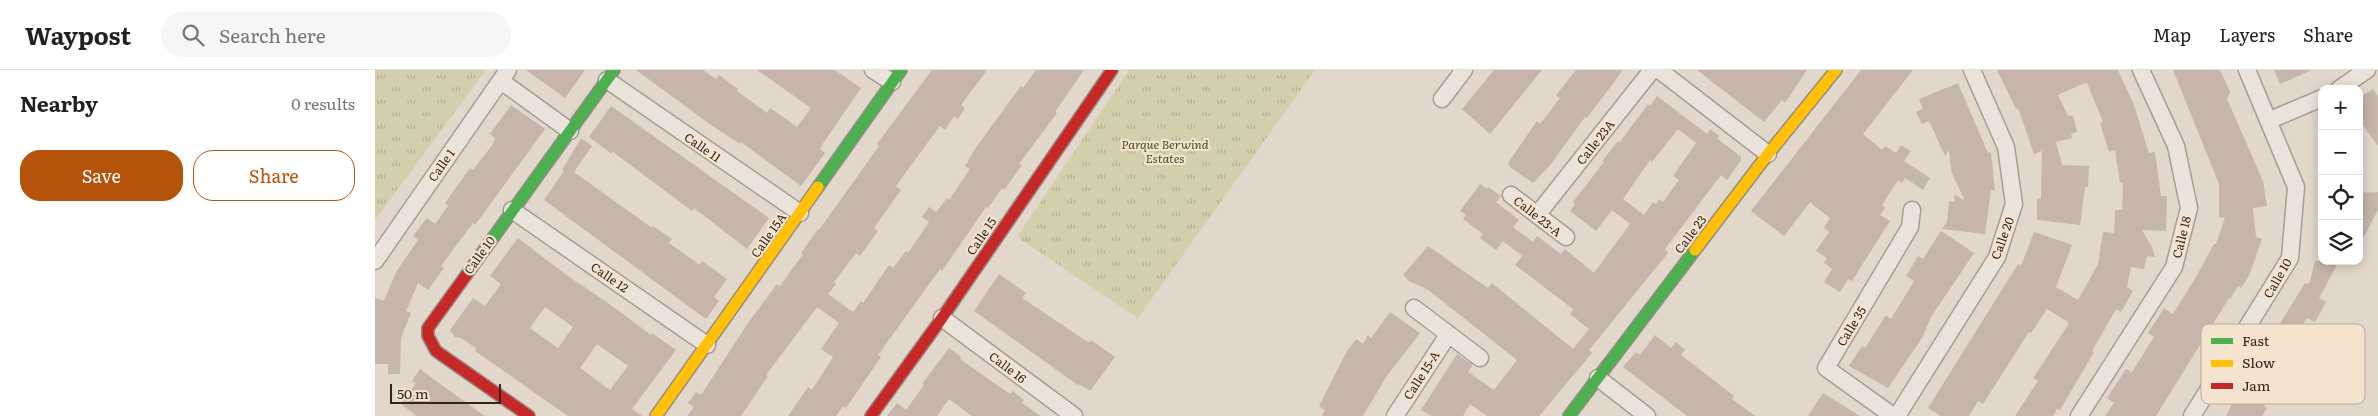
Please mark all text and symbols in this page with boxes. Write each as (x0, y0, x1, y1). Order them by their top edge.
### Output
search box (161, 12, 511, 57)
text: Waypost (25, 17, 131, 52)
icon: search (179, 21, 207, 49)
text: Search here (219, 21, 326, 49)
text: Map (2153, 21, 2191, 48)
text: Layers (2219, 21, 2275, 48)
text: Share (2303, 21, 2353, 48)
map controls (2318, 85, 2363, 265)
button: + (2318, 85, 2363, 130)
text: Nearby (20, 87, 98, 118)
text: 0 results (291, 91, 355, 115)
street label: Calle 23A (1572, 116, 1618, 168)
street label: Calle 11 (681, 128, 725, 166)
button: − (2318, 130, 2363, 175)
park label: Parque Berwind Estates (1121, 135, 1209, 167)
street label: Calle 1 (423, 145, 459, 185)
button: Save (20, 150, 183, 201)
button: Share (193, 150, 355, 201)
button: locate (2318, 175, 2363, 220)
street label: Calle 23-A (1510, 191, 1566, 241)
street label: Calle 15A (746, 209, 790, 261)
street label: Calle 23 (1670, 211, 1710, 257)
street label: Calle 15 (962, 213, 1000, 259)
street label: Calle 20 (1986, 214, 2018, 262)
street label: Calle 18 (2167, 214, 2195, 260)
button: layers (2318, 220, 2363, 265)
street label: Calle 10 (459, 232, 499, 278)
street label: Calle 10 (2258, 255, 2296, 301)
street label: Calle 12 (588, 258, 632, 296)
street label: Calle 35 (1832, 303, 1870, 349)
legend (2201, 324, 2365, 404)
text: Fast (2242, 330, 2270, 350)
street label: Calle 16 (986, 347, 1031, 387)
street label: Calle 15-A (1398, 347, 1444, 403)
text: Slow (2242, 352, 2275, 372)
text: Jam (2242, 375, 2271, 395)
scale bar (390, 381, 501, 404)
text: 50 m (397, 383, 429, 403)

